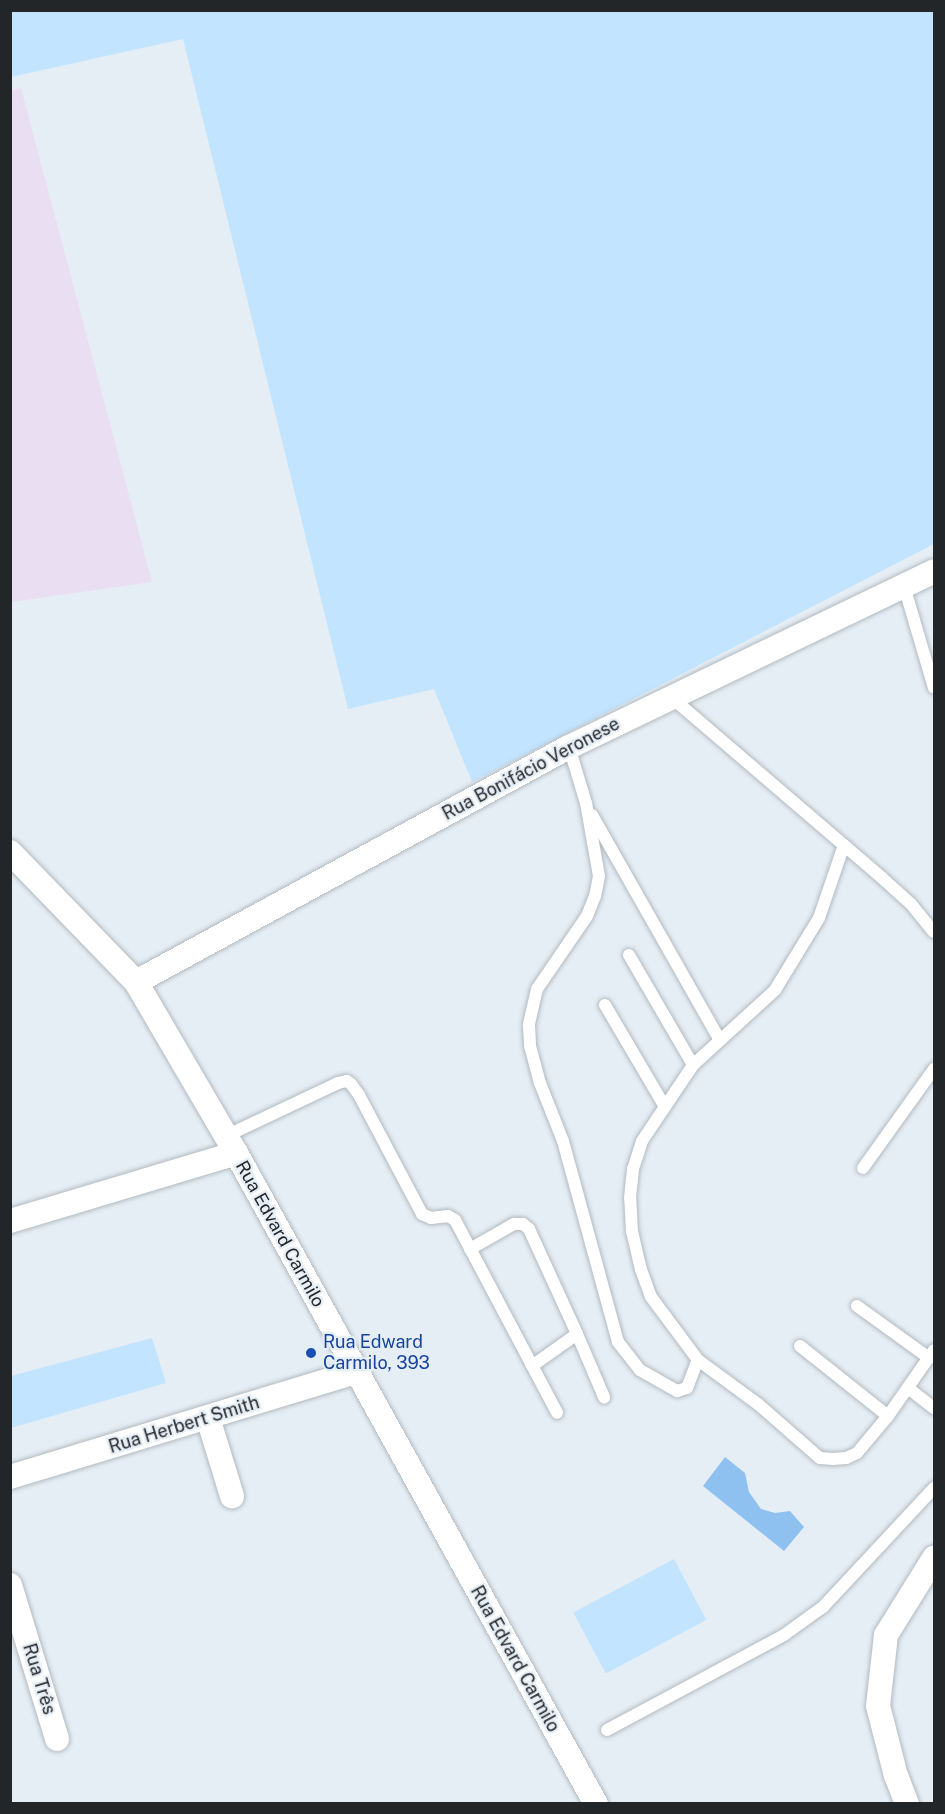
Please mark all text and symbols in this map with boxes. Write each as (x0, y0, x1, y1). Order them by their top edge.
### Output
street label: Rua Bonifácio Veronese (438, 713, 624, 825)
street label: Rua Edvard Carmilo (231, 1157, 329, 1311)
place label: Rua Edward Carmilo, 393 (323, 1332, 430, 1374)
marker: Rua Edward Carmilo, 393 (304, 1346, 318, 1360)
street label: Rua Herbert Smith (106, 1392, 262, 1458)
street label: Rua Edvard Carmilo (466, 1582, 564, 1736)
street label: Rua Três (18, 1641, 60, 1717)

